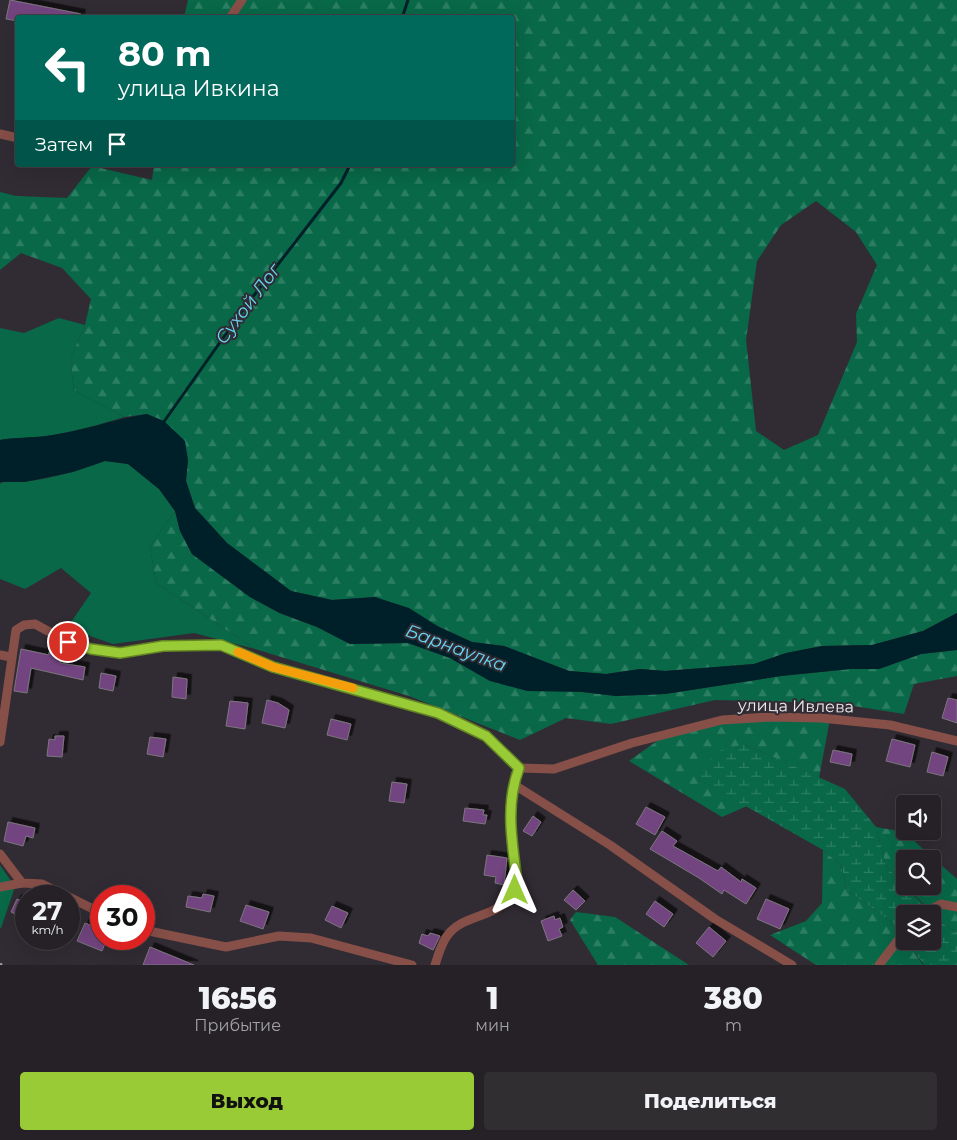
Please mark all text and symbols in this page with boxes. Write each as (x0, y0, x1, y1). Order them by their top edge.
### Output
text: 80 m (118, 32, 212, 75)
icon: left (35, 35, 100, 100)
text: улица Ивкина (118, 75, 280, 102)
icon: arrive (103, 130, 131, 158)
text: Затем (35, 133, 93, 156)
water label: Сухой Лог (211, 258, 286, 349)
water label: Барнаулка (402, 620, 510, 676)
pin (47, 621, 89, 663)
icon: arrive (54, 628, 82, 656)
street label: улица Ивлева (737, 695, 854, 717)
map controls (896, 795, 941, 950)
button: sound (896, 795, 941, 840)
button: search (896, 850, 941, 895)
position arrow (488, 863, 540, 915)
speed limit sign: 30 (90, 885, 155, 950)
text: 27 (32, 896, 63, 926)
button: layers (896, 905, 941, 950)
text: km/h (31, 922, 64, 937)
text: 16:56 (199, 980, 277, 1017)
text: 1 (486, 980, 499, 1017)
text: 380 (704, 980, 763, 1017)
text: Прибытие (194, 1016, 281, 1035)
text: мин (475, 1016, 510, 1035)
text: m (725, 1016, 742, 1035)
button: Выход (20, 1072, 474, 1130)
button: Поделиться (484, 1072, 937, 1130)

